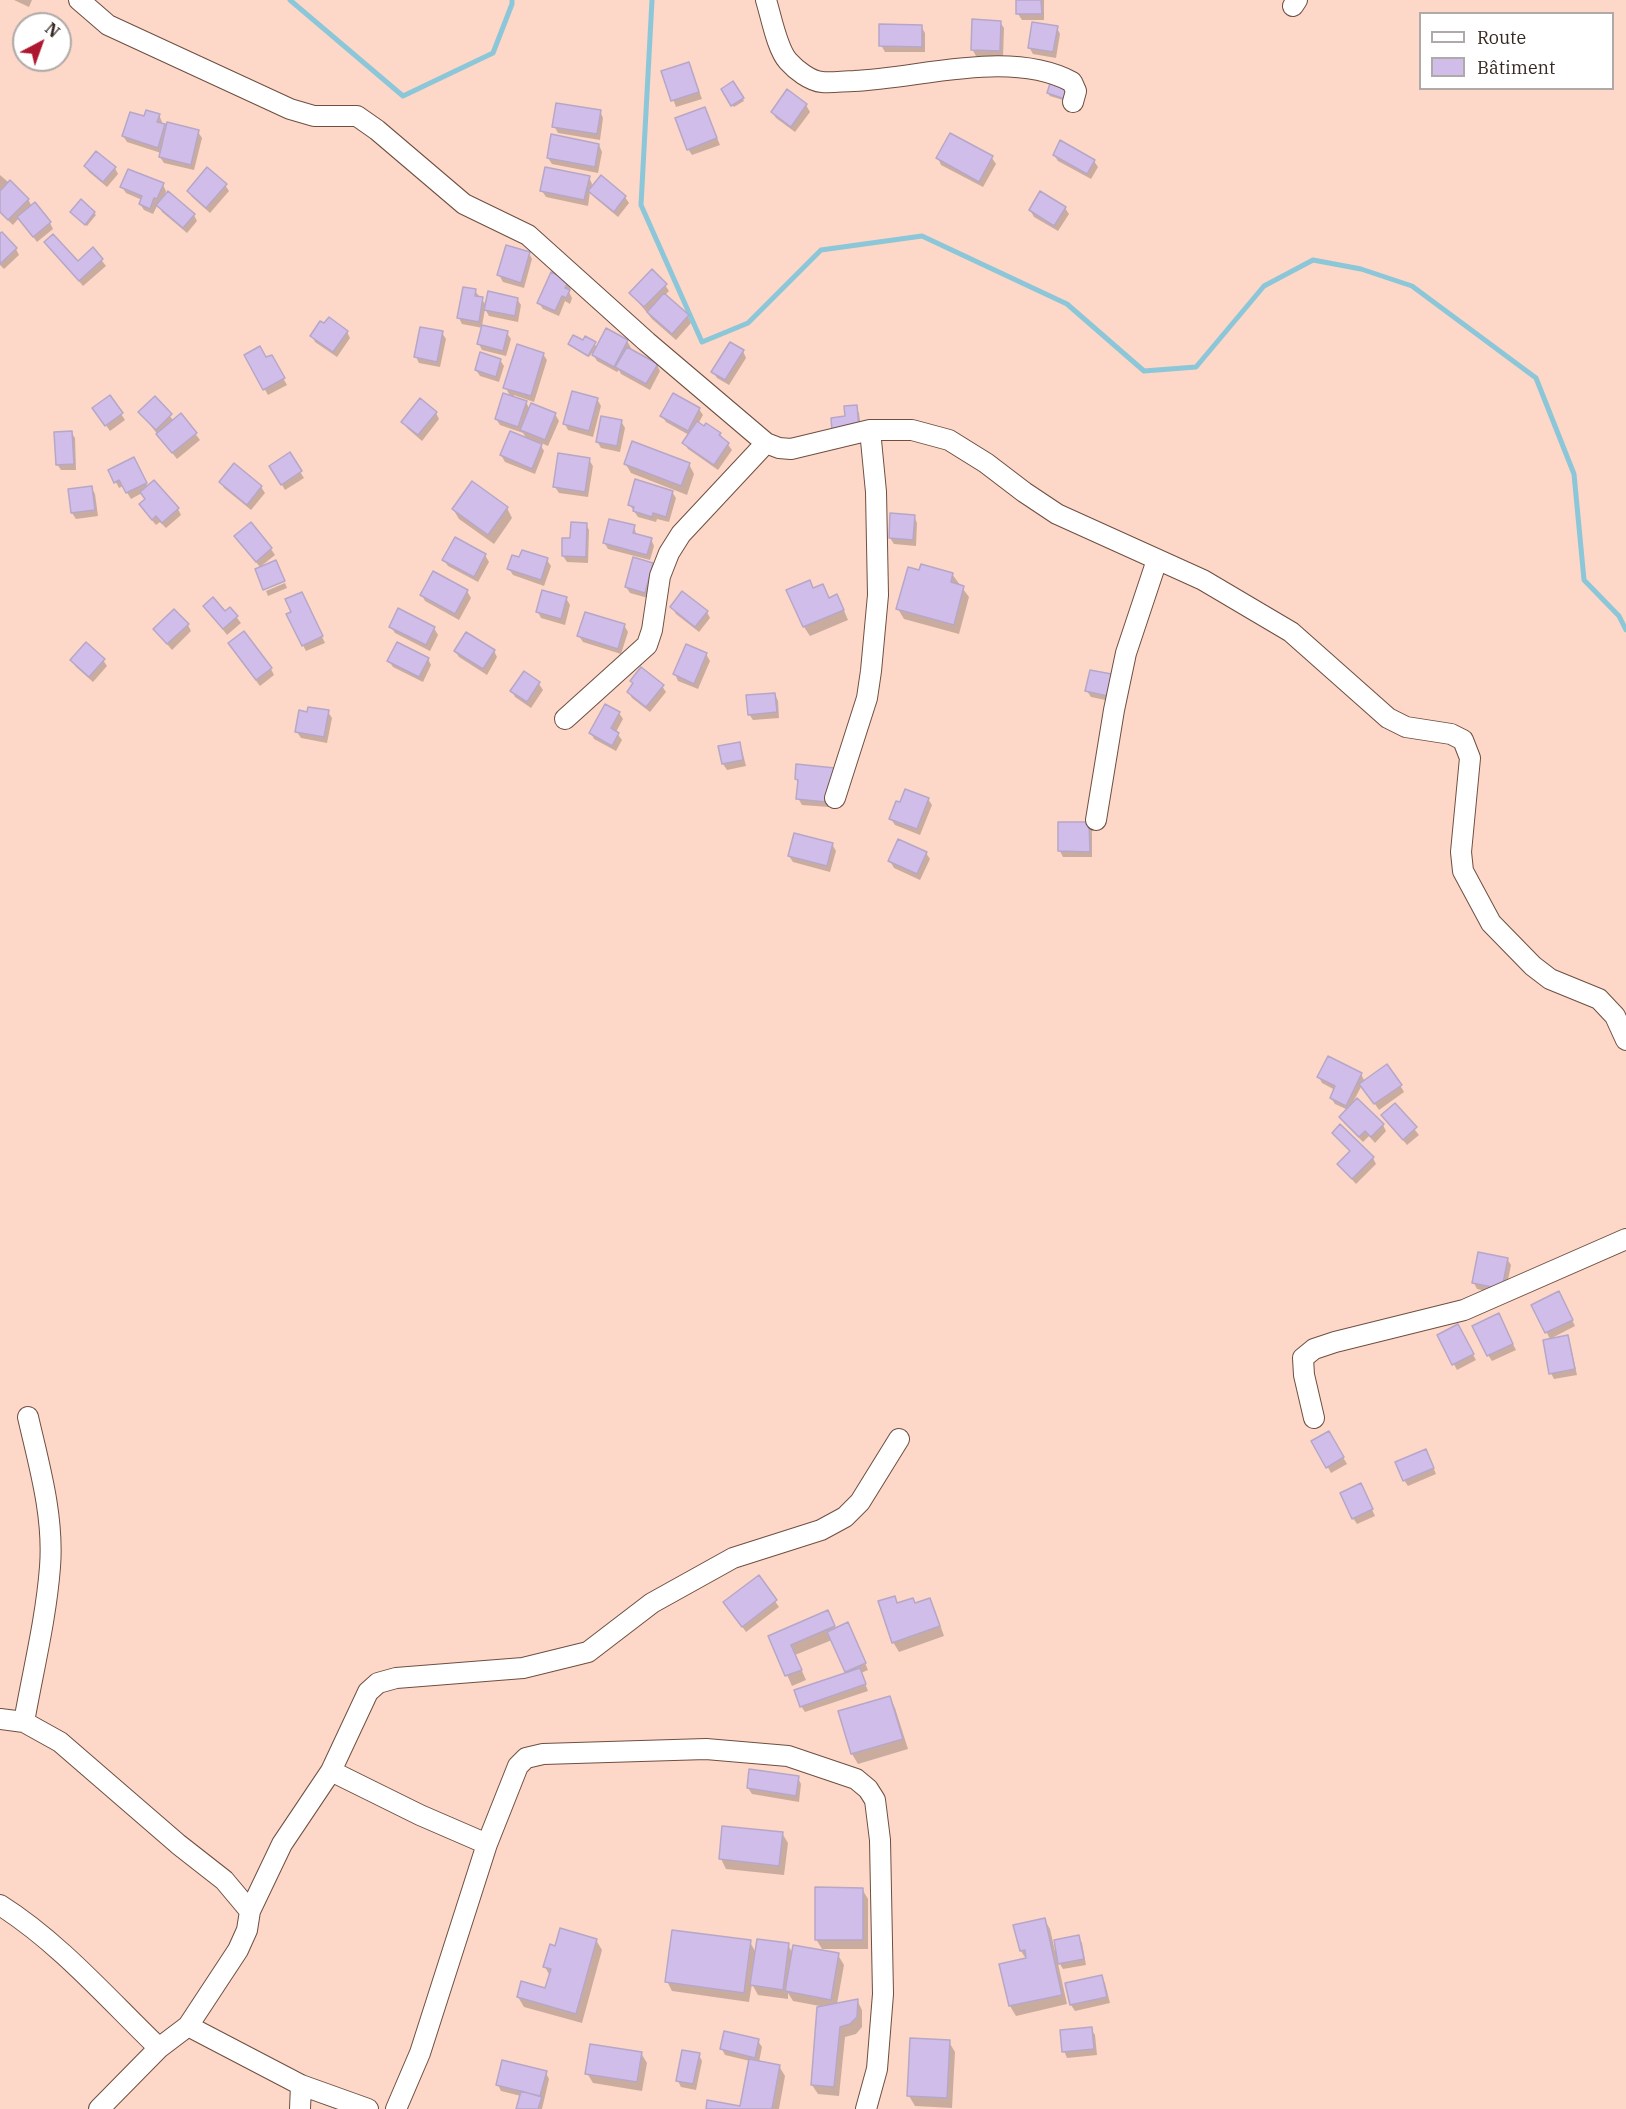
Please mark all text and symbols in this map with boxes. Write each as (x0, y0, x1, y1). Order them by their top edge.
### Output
north arrow (12, 12, 72, 72)
legend (1419, 12, 1614, 90)
text: N (41, 18, 64, 42)
text: Route (1477, 26, 1526, 49)
text: Bâtiment (1477, 56, 1555, 79)

